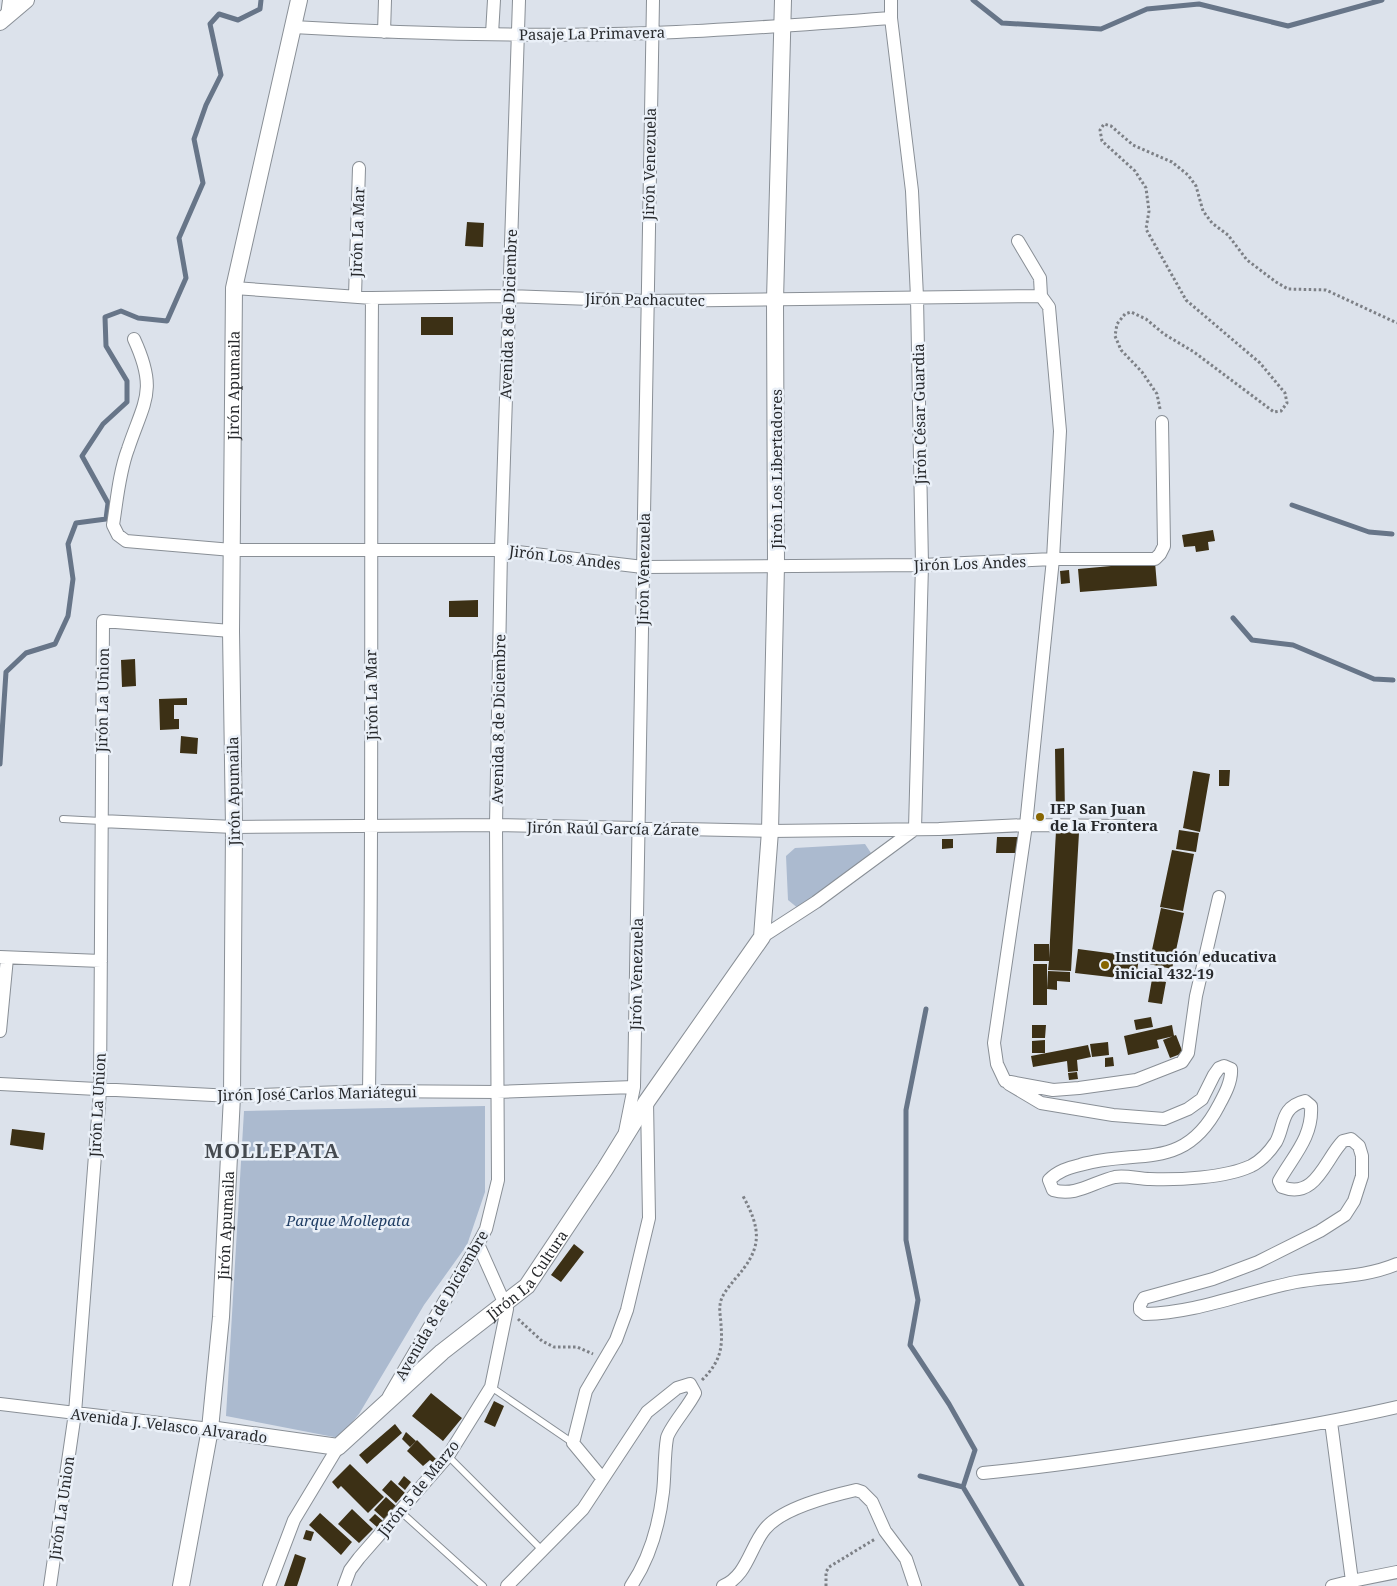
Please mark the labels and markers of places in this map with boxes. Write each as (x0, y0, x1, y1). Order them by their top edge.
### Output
place label: IEP San Juan de la Frontera (1050, 798, 1158, 835)
marker: IEP San Juan de la Frontera (1034, 811, 1046, 823)
place label: Institución educativa inicial 432-19 (1115, 946, 1277, 983)
marker: Institución educativa inicial 432-19 (1099, 959, 1111, 971)

